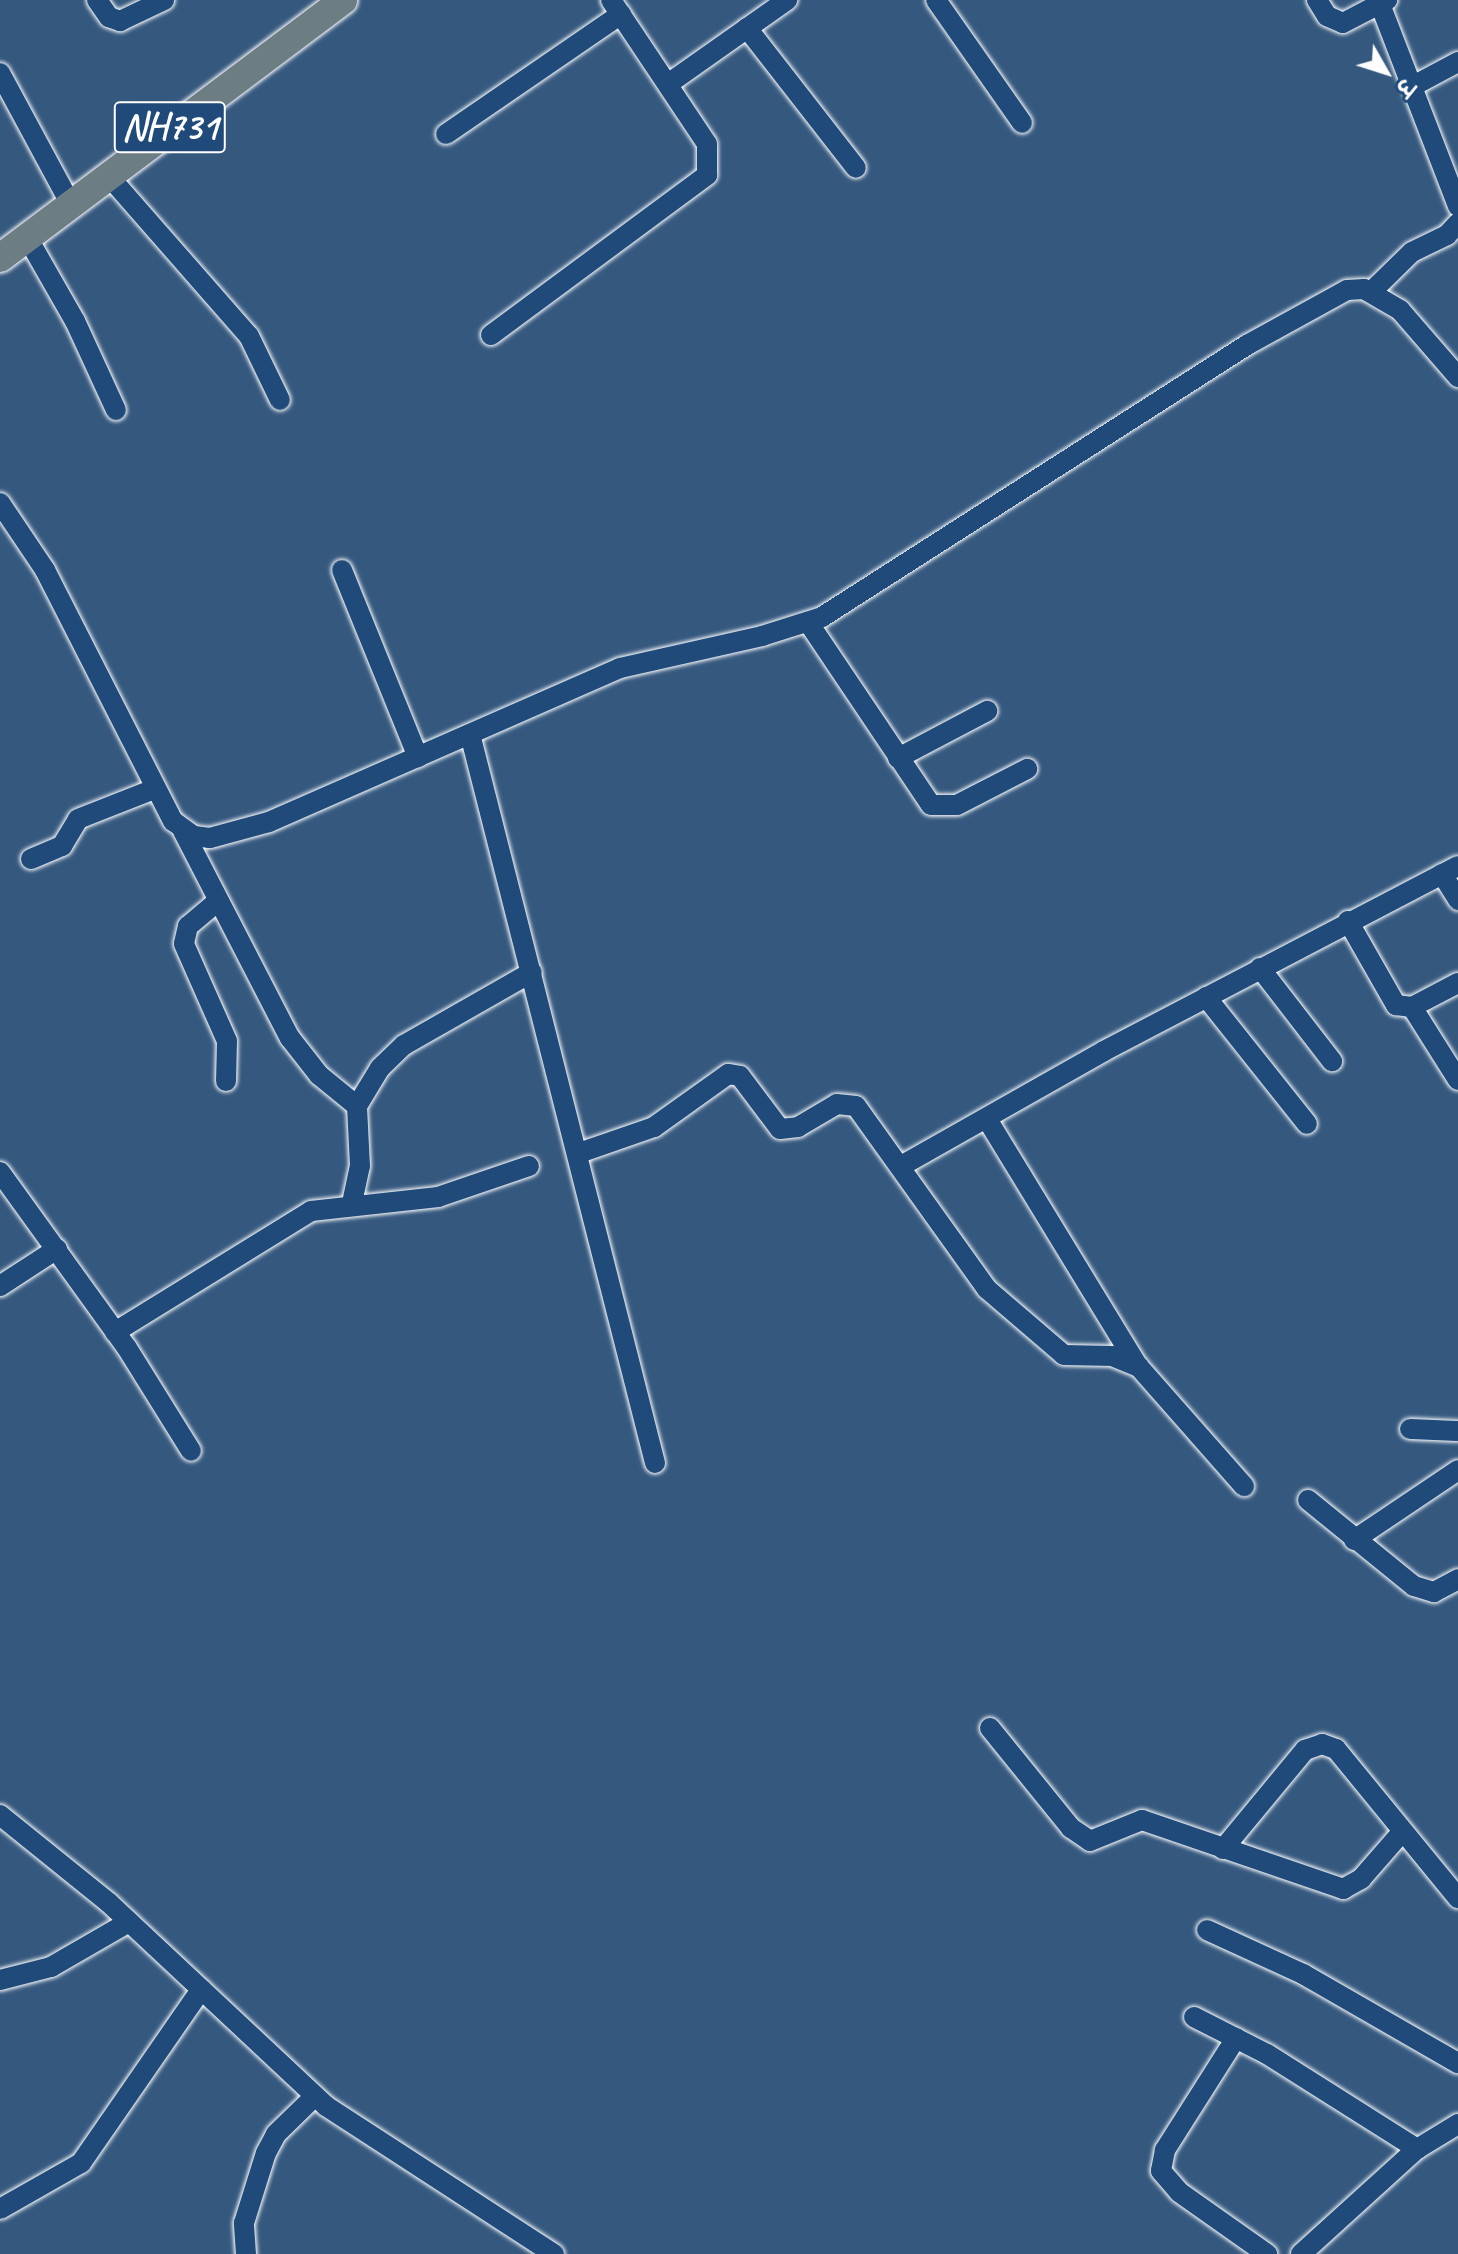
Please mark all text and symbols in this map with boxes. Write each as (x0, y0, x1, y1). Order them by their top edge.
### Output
north arrow (1346, 32, 1426, 112)
text: उ (1389, 73, 1420, 102)
road number: NH731 (112, 93, 228, 161)

